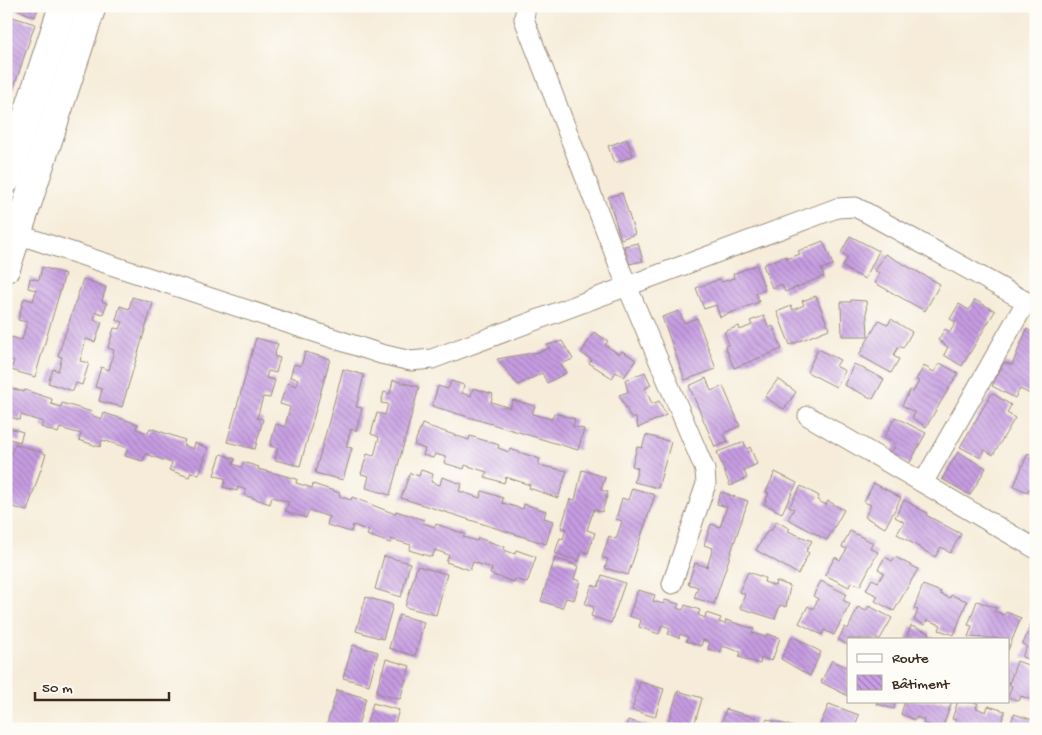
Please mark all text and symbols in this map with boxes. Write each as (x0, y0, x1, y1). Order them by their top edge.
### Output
legend (847, 638, 1010, 702)
text: Route (892, 650, 929, 668)
scale bar (35, 670, 169, 702)
text: Bâtiment (891, 676, 951, 694)
text: 50 m (42, 680, 73, 698)

